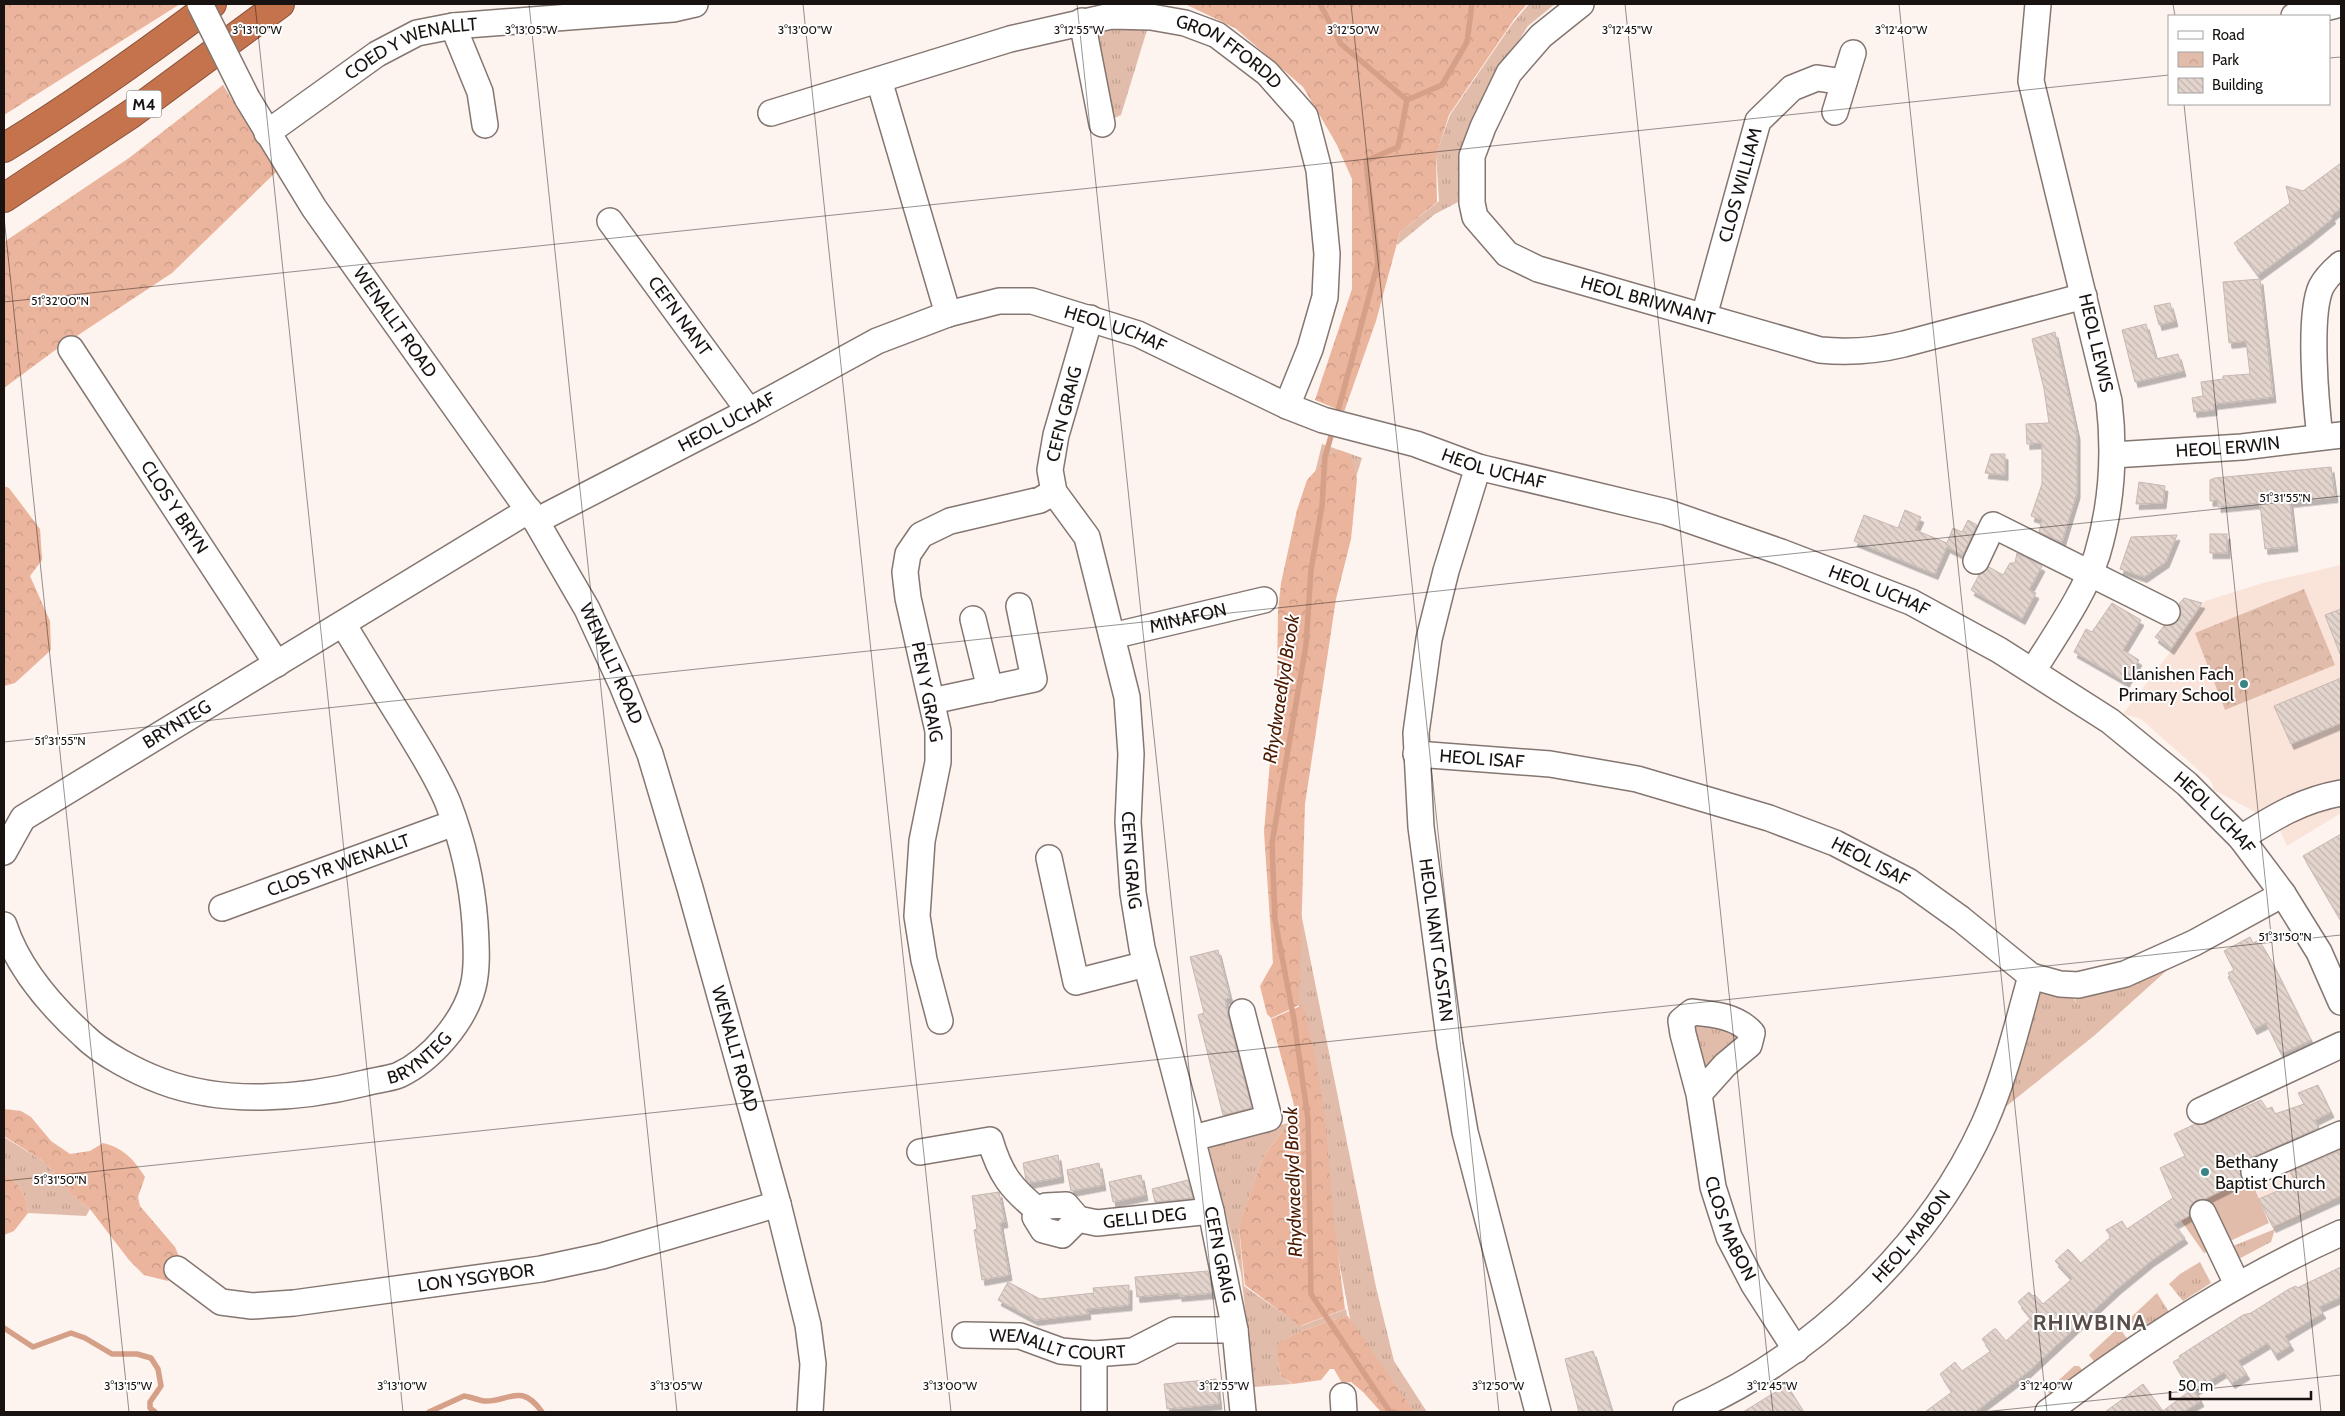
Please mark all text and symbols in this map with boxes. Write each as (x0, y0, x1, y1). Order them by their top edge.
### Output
street label: GRON FFORDD (1174, 11, 1287, 93)
street label: COED Y WENALLT (340, 13, 479, 85)
legend (2168, 15, 2330, 105)
text: 3°13'10"W (232, 22, 283, 37)
text: 3°13'05"W (505, 22, 558, 37)
text: 3°13'00"W (778, 22, 833, 37)
text: 3°12'55"W (1054, 22, 1105, 37)
text: 3°12'50"W (1327, 22, 1380, 37)
text: 3°12'45"W (1602, 22, 1653, 37)
text: 3°12'40"W (1875, 22, 1928, 37)
text: Road (2212, 26, 2245, 44)
text: Park (2212, 51, 2239, 69)
text: Building (2212, 76, 2263, 94)
road number: M4 (126, 90, 162, 118)
street label: CLOS WILLIAM (1714, 125, 1767, 245)
street label: WENALLT ROAD (349, 263, 442, 382)
street label: HEOL BRIWNANT (1578, 271, 1718, 330)
street label: CEFN NANT (643, 272, 716, 361)
street label: HEOL LEWIS (2074, 292, 2118, 394)
text: 51°32'00"N (31, 293, 89, 308)
street label: HEOL UCHAF (1062, 301, 1170, 357)
street label: CEFN GRAIG (1041, 364, 1087, 464)
street label: HEOL UCHAF (675, 387, 780, 457)
street label: HEOL ERWIN (2175, 431, 2281, 462)
street label: HEOL UCHAF (1439, 443, 1548, 494)
street label: CLOS Y BRYN (136, 456, 213, 558)
text: 51°31'55"N (2259, 490, 2311, 505)
street label: HEOL UCHAF (1826, 560, 1934, 621)
street label: MINAFON (1147, 598, 1229, 638)
street label: WENALLT ROAD (575, 600, 648, 727)
water label: Rhydwaedlyd Brook (1258, 612, 1304, 765)
street label: PEN Y GRAIG (906, 640, 948, 744)
place label: Llanishen Fach Primary School (2119, 663, 2235, 706)
marker: Llanishen Fach Primary School (2238, 678, 2250, 690)
street label: BRYNTEG (139, 695, 215, 753)
text: 51°31'55"N (34, 733, 86, 748)
street label: HEOL ISAF (1439, 745, 1526, 773)
street label: HEOL UCHAF (2169, 767, 2260, 858)
street label: CEFN GRAIG (1117, 811, 1146, 911)
street label: CLOS YR WENALLT (264, 829, 413, 902)
street label: HEOL ISAF (1828, 832, 1914, 891)
street label: HEOL NANT CASTAN (1414, 857, 1458, 1023)
text: 51°31'50"N (2258, 929, 2312, 944)
street label: WENALLT ROAD (707, 983, 763, 1114)
street label: BRYNTEG (385, 1027, 456, 1089)
water label: Rhydwaedlyd Brook (1279, 1106, 1307, 1258)
place label: Bethany Baptist Church (2215, 1151, 2325, 1194)
marker: Bethany Baptist Church (2199, 1166, 2211, 1178)
text: 51°31'50"N (33, 1172, 87, 1187)
street label: CLOS MABON (1701, 1175, 1761, 1285)
street label: HEOL MABON (1868, 1186, 1955, 1287)
street label: GELLI DEG (1102, 1203, 1188, 1233)
street label: CEFN GRAIG (1199, 1204, 1240, 1305)
street label: LON YSGYBOR (416, 1259, 536, 1297)
district label: RHIWBINA (2033, 1309, 2147, 1336)
street label: WENALLT COURT (989, 1324, 1127, 1365)
scale bar (2170, 1368, 2311, 1400)
text: 50 m (2178, 1377, 2213, 1395)
text: 3°13'15"W (104, 1378, 153, 1393)
text: 3°13'10"W (377, 1378, 428, 1393)
text: 3°13'05"W (650, 1378, 703, 1393)
text: 3°13'00"W (923, 1378, 978, 1393)
text: 3°12'55"W (1199, 1378, 1250, 1393)
text: 3°12'50"W (1472, 1378, 1525, 1393)
text: 3°12'45"W (1747, 1378, 1798, 1393)
text: 3°12'40"W (2020, 1378, 2073, 1393)

